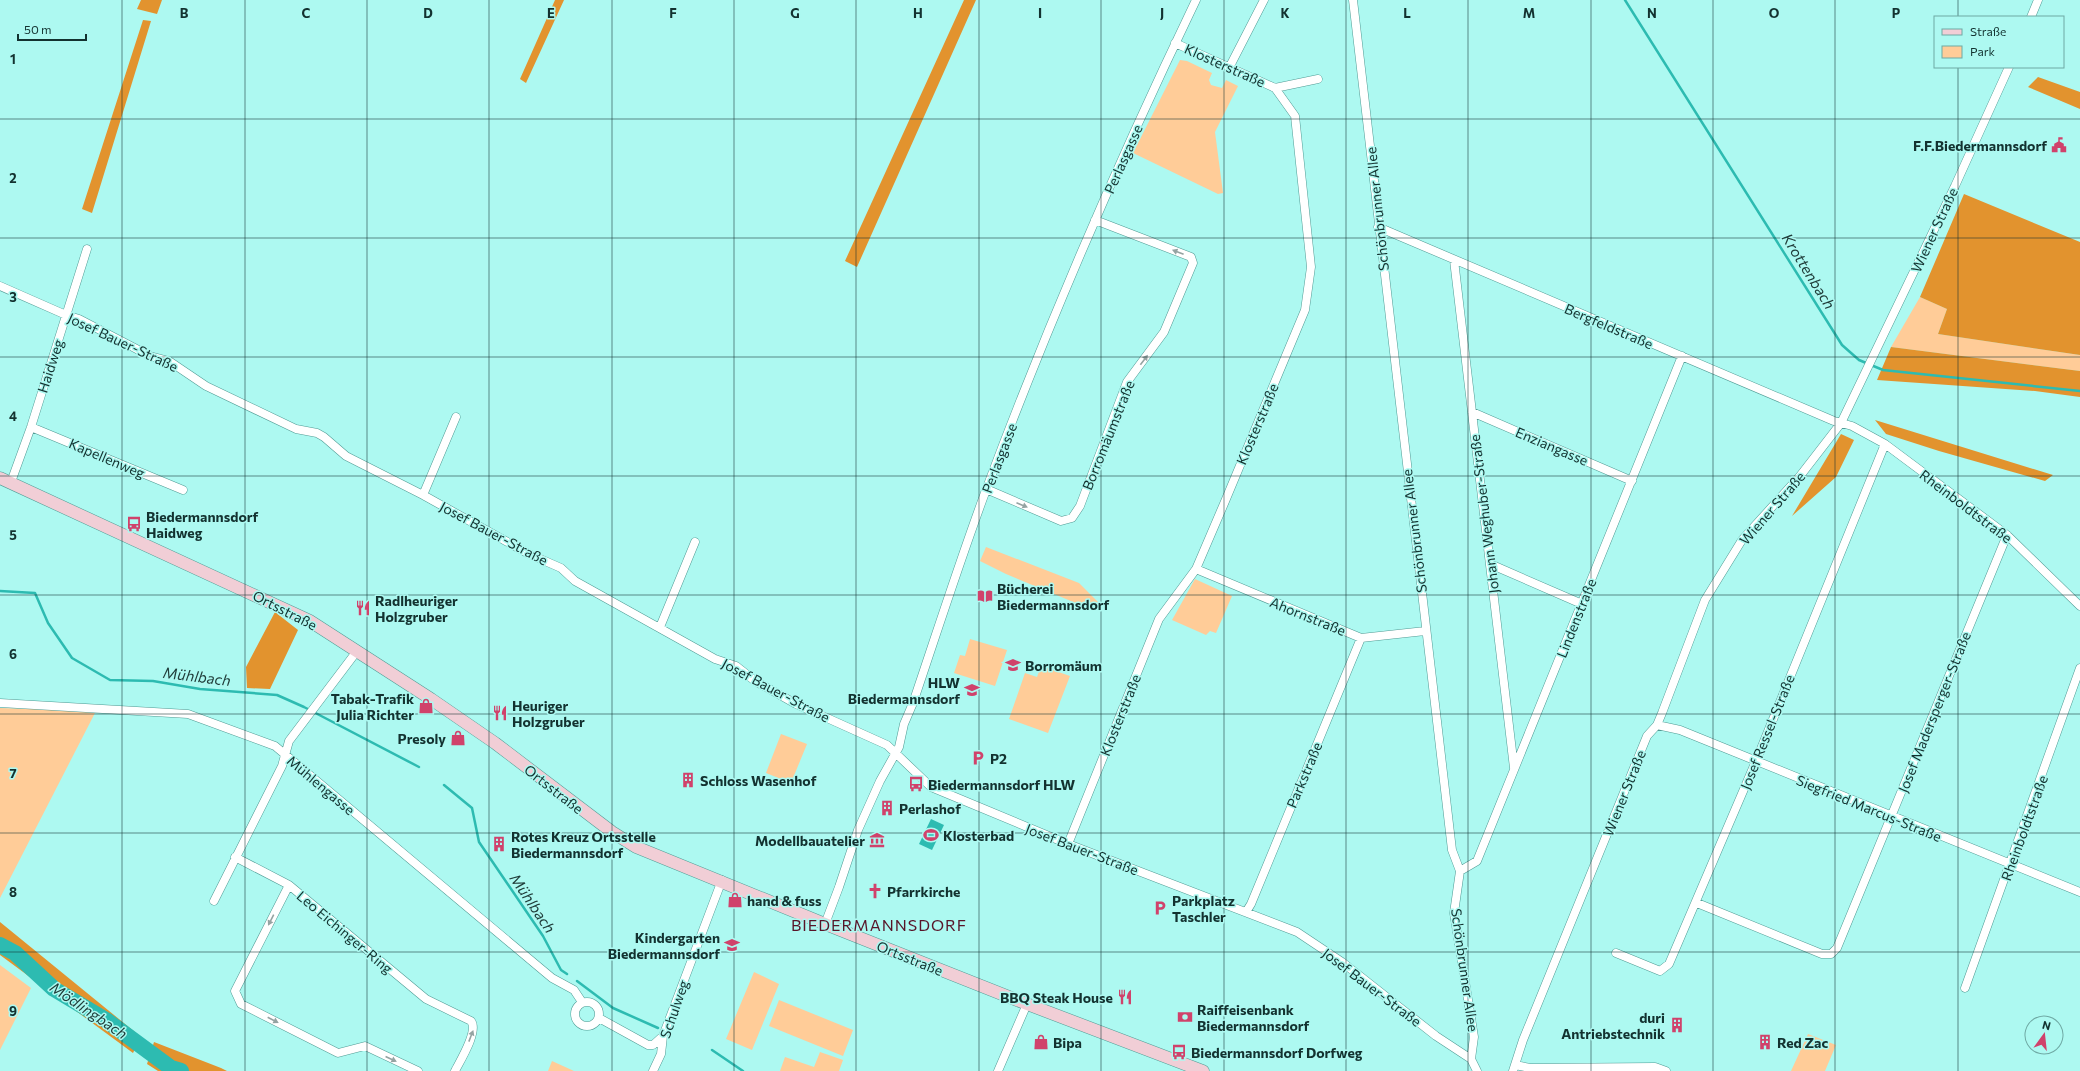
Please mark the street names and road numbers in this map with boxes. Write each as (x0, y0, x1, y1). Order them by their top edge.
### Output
street label: Klosterstraße (1182, 40, 1268, 90)
street label: Perlasgasse (1100, 122, 1146, 196)
street label: Schönbrunner Allee (1362, 146, 1392, 272)
street label: Wiener Straße (1907, 185, 1961, 275)
street label: Bergfeldstraße (1562, 300, 1656, 352)
street label: Josef Bauer-Straße (65, 309, 181, 375)
street label: Haidweg (33, 337, 67, 395)
street label: Borromäumstraße (1078, 378, 1138, 492)
street label: Klosterstraße (1232, 381, 1282, 467)
street label: Perlasgasse (978, 421, 1020, 495)
street label: Enziangasse (1513, 423, 1591, 469)
street label: Johann Weghuber-Straße (1466, 433, 1502, 595)
street label: Kapellenweg (67, 434, 148, 482)
street label: Rheinboldtstraße (1916, 466, 2016, 546)
street label: Schönbrunner Allee (1398, 468, 1430, 594)
street label: Wiener Straße (1736, 468, 1808, 548)
street label: Josef Bauer-Straße (437, 497, 551, 569)
street label: Lindenstraße (1552, 576, 1600, 660)
street label: Ortsstraße (250, 587, 320, 633)
street label: Ahornstraße (1268, 593, 1348, 639)
street label: Josef Madersperger-Straße (1894, 629, 1974, 795)
street label: Josef Bauer-Straße (719, 654, 833, 726)
street label: Klosterstraße (1096, 672, 1144, 758)
street label: Josef Ressel-Straße (1736, 672, 1798, 792)
street label: Parkstraße (1282, 739, 1326, 811)
street label: Wiener Straße (1599, 747, 1649, 839)
street label: Mühlengasse (284, 752, 358, 818)
street label: Ortsstraße (521, 761, 587, 817)
street label: Siegfried Marcus-Straße (1794, 771, 1944, 845)
street label: Rheinboldtstraße (1997, 773, 2051, 883)
street label: Josef Bauer-Straße (1023, 820, 1141, 878)
street label: Leo Eichinger-Ring (294, 887, 397, 977)
street label: Schönbrunner Allee (1448, 907, 1482, 1033)
street label: Ortsstraße (874, 937, 946, 979)
street label: Josef Bauer-Straße (1319, 944, 1425, 1030)
street label: Schulweg (656, 977, 692, 1040)

